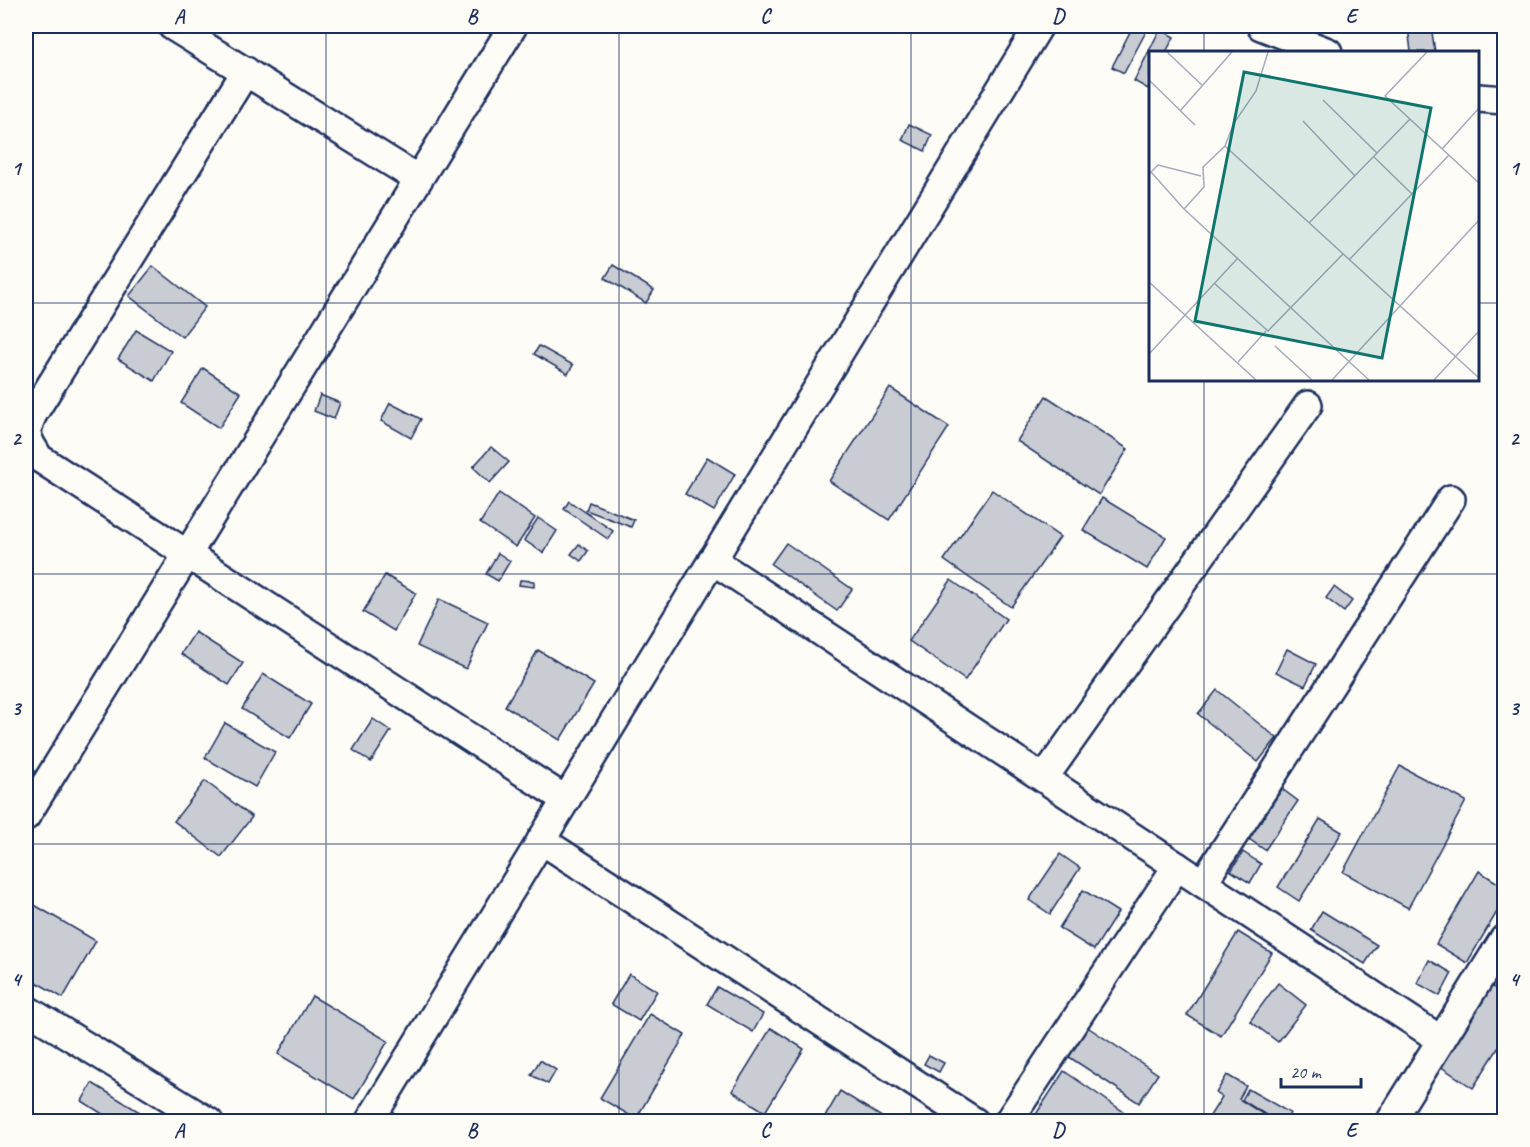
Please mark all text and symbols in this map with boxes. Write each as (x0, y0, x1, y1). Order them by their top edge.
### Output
text: A (174, 4, 186, 29)
text: B (467, 4, 479, 29)
text: C (760, 4, 772, 29)
text: D (1052, 4, 1066, 29)
text: E (1346, 4, 1360, 29)
inset map (1149, 51, 1479, 381)
text: 1 (12, 156, 23, 181)
text: 1 (1510, 156, 1521, 181)
text: 2 (12, 426, 23, 451)
text: 2 (1510, 426, 1521, 451)
text: 3 (12, 696, 23, 721)
text: 3 (1510, 696, 1521, 721)
text: 4 (12, 967, 24, 992)
text: 4 (1510, 967, 1522, 992)
scale bar (1281, 1051, 1360, 1089)
text: 20 m (1290, 1061, 1323, 1083)
text: A (174, 1118, 186, 1143)
text: B (467, 1118, 479, 1143)
text: C (760, 1118, 772, 1143)
text: D (1052, 1118, 1066, 1143)
text: E (1346, 1118, 1360, 1143)

